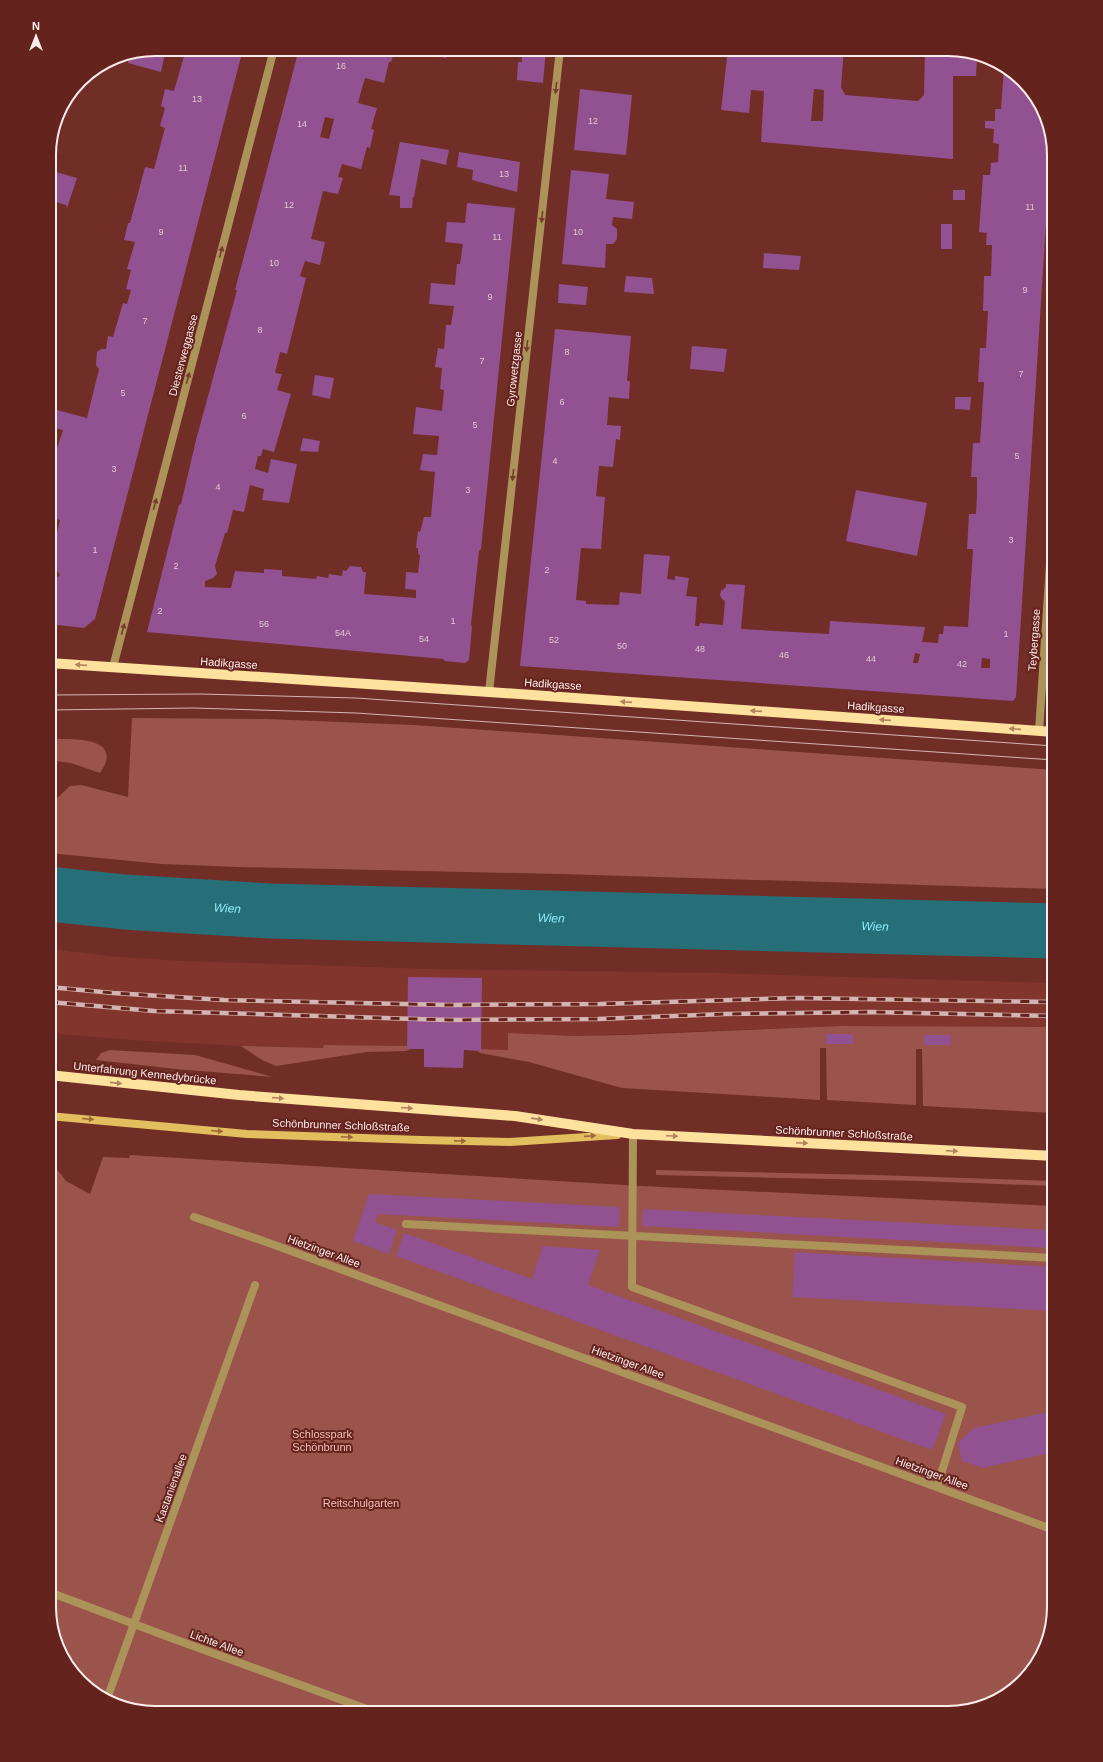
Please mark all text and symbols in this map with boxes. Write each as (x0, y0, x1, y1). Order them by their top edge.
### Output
north arrow (16, 16, 56, 56)
text: N (32, 20, 40, 32)
house number: 16 (336, 61, 346, 71)
one-way arrow (553, 82, 559, 94)
house number: 13 (192, 94, 202, 104)
house number: 12 (588, 116, 598, 126)
house number: 14 (297, 119, 307, 129)
house number: 11 (178, 163, 188, 173)
house number: 13 (499, 169, 509, 179)
house number: 12 (284, 200, 294, 210)
house number: 11 (1025, 202, 1035, 212)
one-way arrow (538, 211, 545, 223)
house number: 9 (158, 227, 164, 237)
house number: 10 (573, 227, 583, 237)
house number: 11 (492, 232, 502, 242)
one-way arrow (218, 246, 224, 258)
house number: 10 (269, 258, 279, 268)
house number: 9 (1022, 285, 1028, 295)
house number: 9 (487, 292, 493, 302)
street label: Diesterweggasse (166, 313, 200, 397)
house number: 7 (142, 316, 148, 326)
house number: 8 (257, 325, 263, 335)
street label: Gyrowetzgasse (504, 331, 524, 407)
one-way arrow (524, 340, 530, 352)
house number: 8 (564, 347, 570, 357)
house number: 7 (479, 356, 485, 366)
house number: 7 (1018, 369, 1024, 379)
one-way arrow (186, 372, 192, 384)
house number: 5 (120, 388, 126, 398)
house number: 6 (559, 397, 565, 407)
house number: 6 (241, 411, 247, 421)
house number: 5 (472, 420, 478, 430)
house number: 5 (1014, 451, 1020, 461)
house number: 4 (552, 456, 558, 466)
house number: 3 (111, 464, 117, 474)
one-way arrow (510, 469, 516, 482)
house number: 4 (215, 482, 221, 492)
house number: 3 (465, 485, 471, 495)
one-way arrow (153, 497, 159, 510)
house number: 3 (1008, 535, 1014, 545)
house number: 1 (92, 545, 98, 555)
house number: 2 (173, 561, 179, 571)
house number: 2 (544, 565, 550, 575)
house number: 2 (157, 606, 163, 616)
street label: Teybergasse (1026, 608, 1042, 672)
house number: 1 (450, 616, 456, 626)
house number: 56 (259, 619, 269, 629)
one-way arrow (120, 623, 126, 636)
house number: 54A (335, 628, 351, 638)
house number: 1 (1003, 629, 1009, 639)
house number: 54 (419, 634, 429, 644)
house number: 52 (549, 635, 559, 645)
house number: 50 (617, 641, 627, 651)
house number: 48 (695, 644, 705, 654)
house number: 46 (779, 650, 789, 660)
house number: 44 (866, 654, 876, 664)
street label: Hadikgasse (200, 655, 258, 671)
house number: 42 (957, 659, 967, 669)
one-way arrow (75, 662, 87, 669)
street label: Hadikgasse (524, 676, 582, 692)
one-way arrow (620, 698, 632, 705)
street label: Hadikgasse (847, 699, 905, 715)
one-way arrow (750, 707, 762, 714)
one-way arrow (879, 717, 891, 724)
one-way arrow (1009, 726, 1021, 733)
water label: Wien (213, 901, 242, 916)
water label: Wien (537, 911, 565, 926)
water label: Wien (861, 919, 889, 934)
street label: Unterfahrung Kennedybrücke (73, 1060, 217, 1086)
one-way arrow (110, 1080, 122, 1086)
one-way arrow (272, 1094, 284, 1101)
one-way arrow (401, 1104, 413, 1111)
one-way arrow (82, 1116, 94, 1123)
one-way arrow (531, 1116, 543, 1122)
street label: Schönbrunner Schloßstraße (272, 1117, 410, 1133)
street label: Schönbrunner Schloßstraße (775, 1123, 913, 1143)
one-way arrow (211, 1128, 223, 1134)
one-way arrow (666, 1132, 678, 1139)
one-way arrow (584, 1133, 596, 1140)
one-way arrow (341, 1134, 353, 1141)
one-way arrow (454, 1138, 467, 1144)
one-way arrow (796, 1140, 809, 1146)
one-way arrow (946, 1148, 958, 1155)
street label: Hietzinger Allee (286, 1232, 362, 1270)
street label: Hietzinger Allee (590, 1343, 666, 1381)
park label: Schlosspark Schönbrunn (292, 1428, 352, 1453)
street label: Kastanienallee (153, 1452, 189, 1524)
street label: Hietzinger Allee (894, 1454, 970, 1492)
park label: Reitschulgarten (323, 1497, 399, 1509)
street label: Lichte Allee (189, 1628, 245, 1658)

